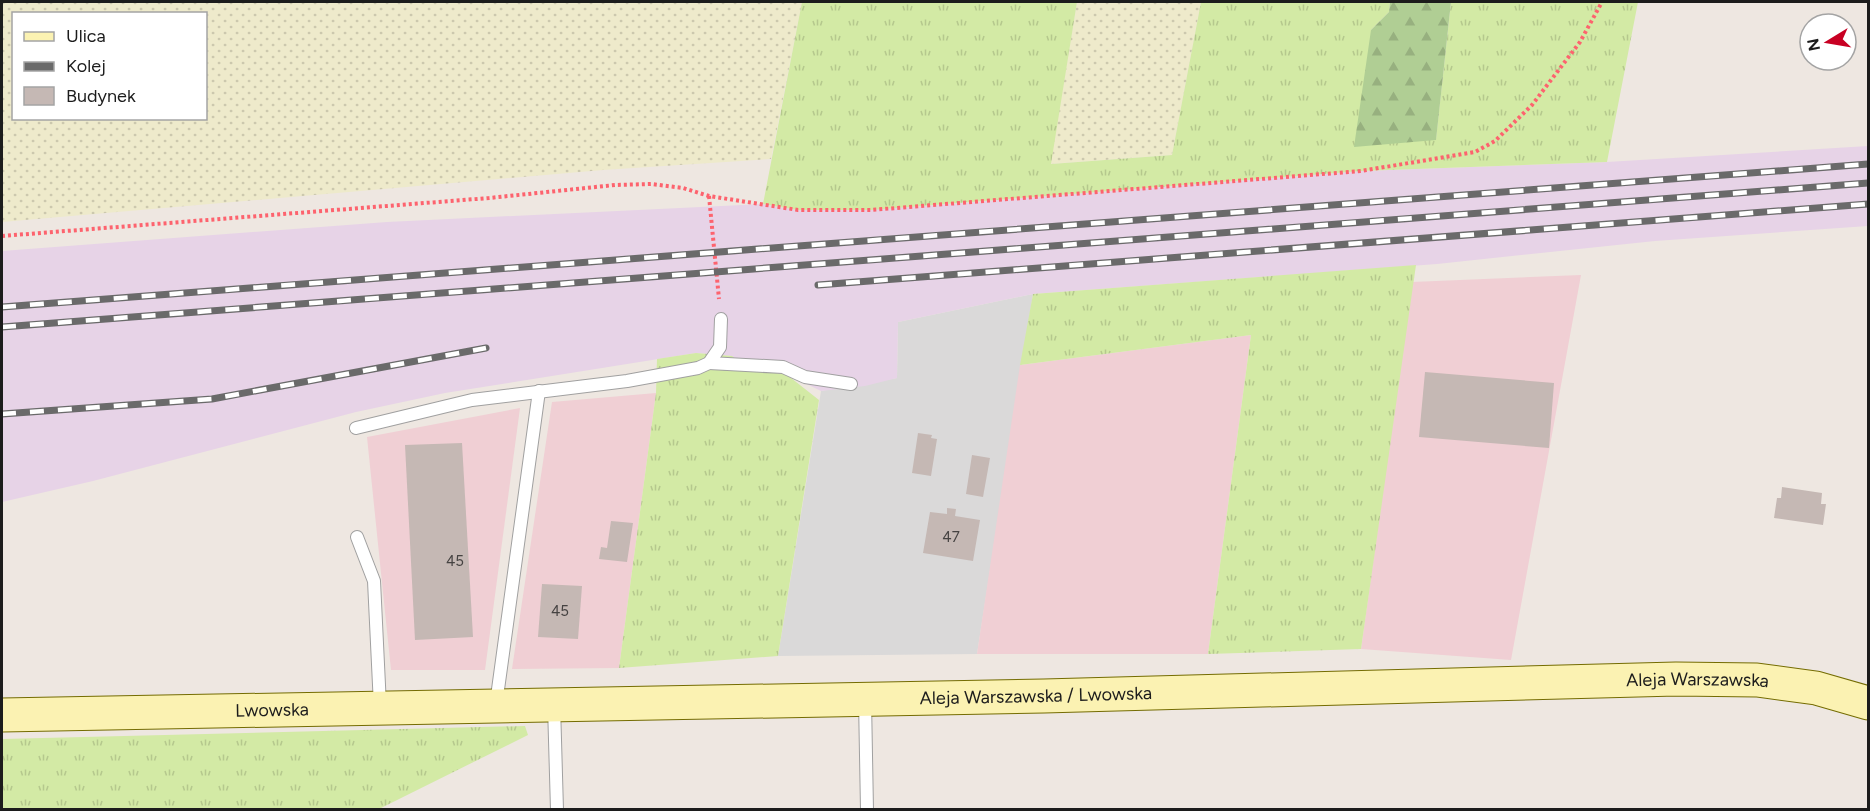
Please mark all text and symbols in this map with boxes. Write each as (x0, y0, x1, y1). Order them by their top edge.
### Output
legend (12, 12, 207, 120)
north arrow (1798, 12, 1858, 72)
text: Ulica (66, 25, 106, 47)
text: N (1803, 37, 1824, 53)
text: Kolej (66, 55, 106, 77)
text: Budynek (66, 85, 136, 107)
house number: 47 (942, 528, 960, 546)
house number: 45 (446, 552, 464, 570)
house number: 45 (551, 602, 569, 620)
street label: Aleja Warszawska (1626, 668, 1770, 693)
street label: Aleja Warszawska / Lwowska (919, 682, 1152, 709)
street label: Lwowska (235, 698, 309, 722)

